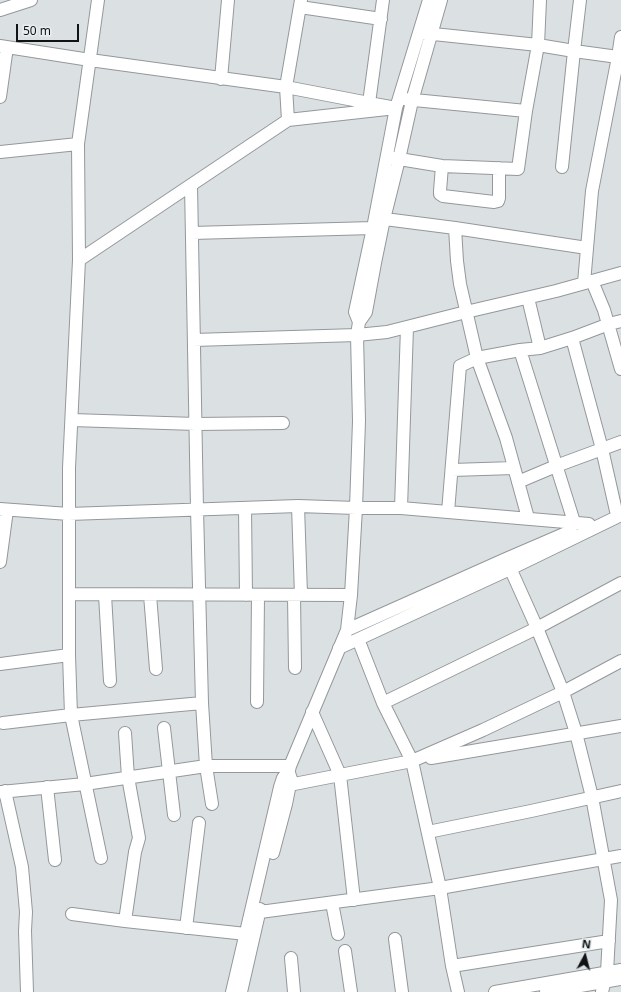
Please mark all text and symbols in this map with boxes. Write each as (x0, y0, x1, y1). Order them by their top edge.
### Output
scale bar (18, 16, 81, 42)
text: 50 m (23, 22, 51, 39)
north arrow (565, 936, 605, 976)
text: N (581, 936, 592, 952)

